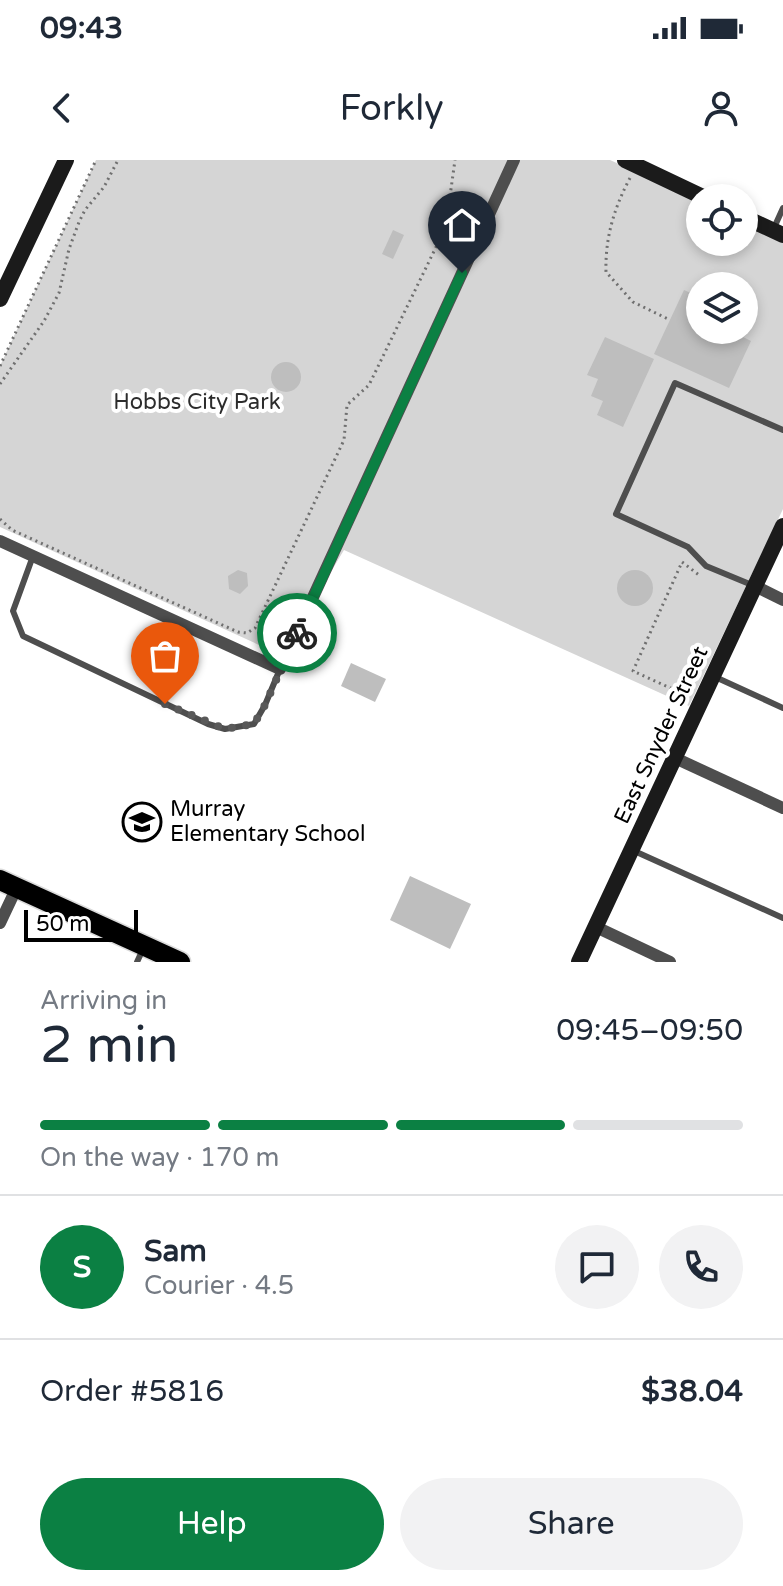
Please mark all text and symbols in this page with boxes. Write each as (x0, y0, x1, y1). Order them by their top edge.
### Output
text: 09:43 (40, 10, 123, 47)
icon: back (40, 86, 84, 130)
icon: person (699, 86, 743, 130)
text: Forkly (339, 87, 444, 130)
map controls (686, 184, 758, 344)
button: locate (686, 184, 758, 256)
pin (428, 191, 496, 273)
icon: home (440, 203, 484, 247)
button: layers (686, 272, 758, 344)
park label: Hobbs City Park (113, 389, 281, 415)
courier (257, 593, 337, 673)
icon: bike (275, 611, 319, 655)
pin (131, 622, 199, 704)
icon: bag (143, 634, 187, 678)
street label: East Snyder Street (609, 642, 713, 828)
place label: Murray Elementary School (170, 796, 365, 847)
school or university icon: Murray Elementary School (121, 801, 163, 843)
scale bar (24, 906, 138, 942)
text: 50 m (36, 911, 90, 937)
text: Arriving in (40, 985, 167, 1016)
text: 09:45–09:50 (556, 1012, 743, 1049)
text: 2 min (40, 1014, 179, 1077)
text: On the way · 170 m (40, 1142, 279, 1173)
button: chat (555, 1225, 639, 1309)
button: phone (659, 1225, 743, 1309)
text: Sam (144, 1233, 207, 1270)
text: S (73, 1249, 91, 1286)
text: Courier · 4.5 (144, 1270, 294, 1301)
text: Order #5816 (40, 1373, 224, 1410)
text: $38.04 (641, 1373, 743, 1410)
button: Help (40, 1478, 384, 1570)
button: Share (400, 1478, 743, 1570)

